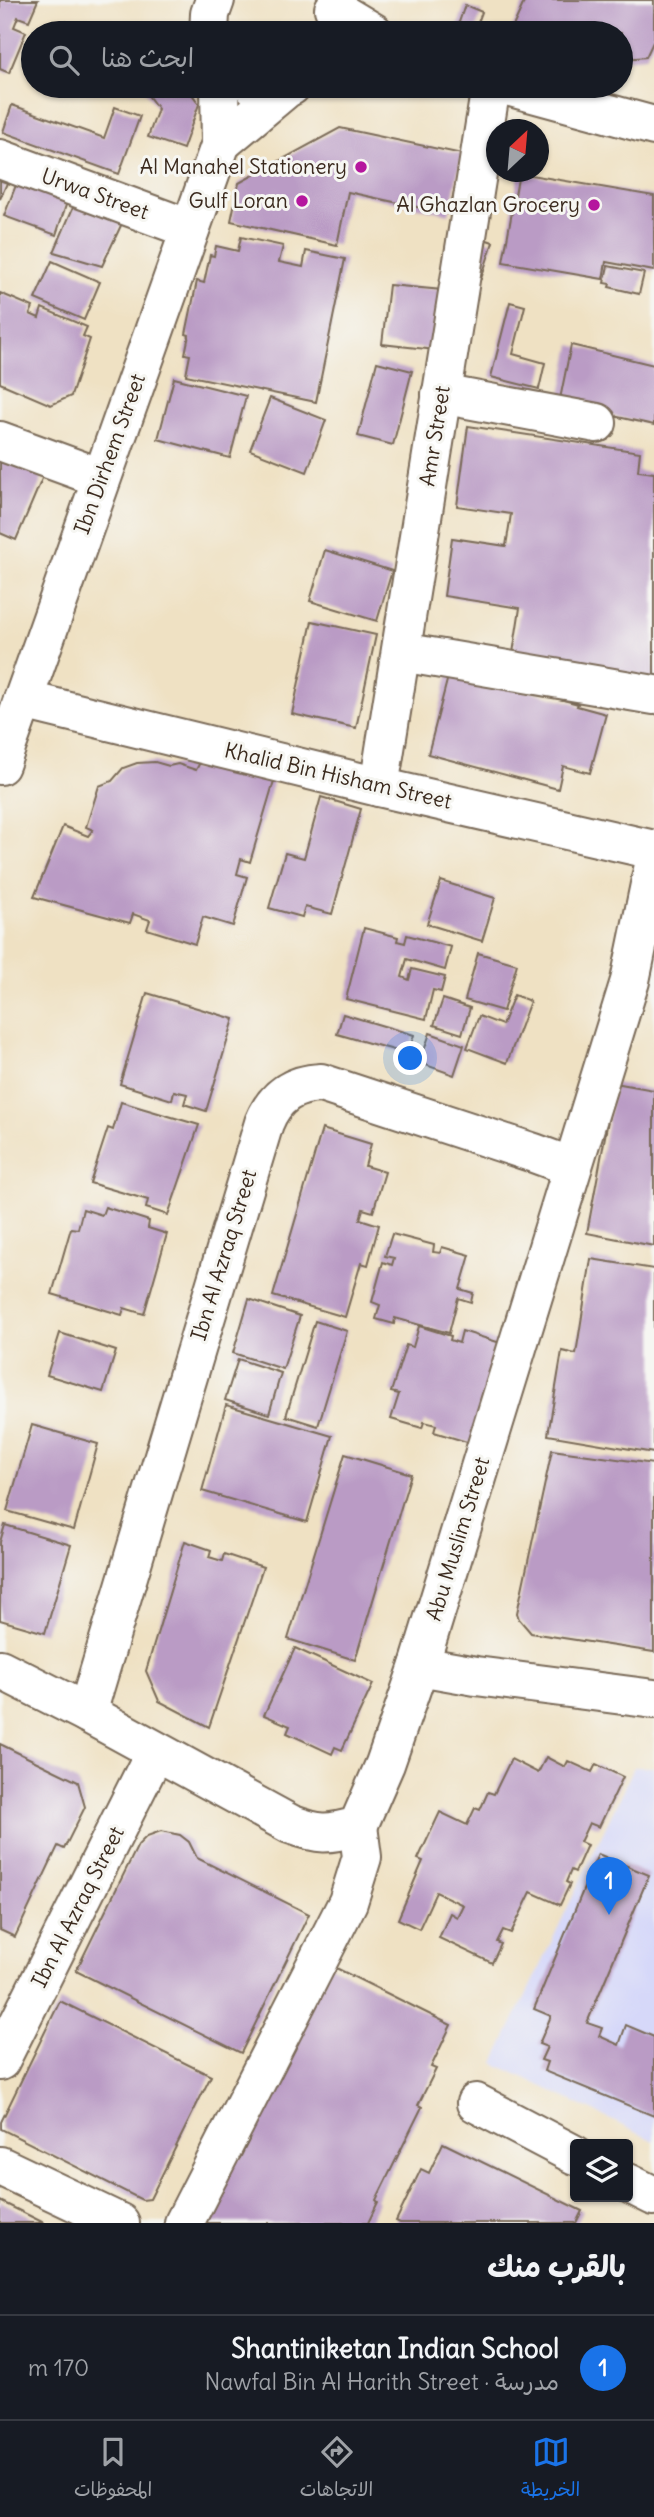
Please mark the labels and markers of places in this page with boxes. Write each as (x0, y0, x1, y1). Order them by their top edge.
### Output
place label: Al Manahel Stationery (140, 153, 347, 180)
marker: Al Manahel Stationery (353, 159, 369, 175)
place label: Gulf Loran (189, 187, 288, 214)
place label: Al Ghazlan Grocery (396, 191, 580, 218)
marker: Gulf Loran (294, 193, 310, 209)
marker: Al Ghazlan Grocery (586, 197, 602, 213)
pin: 1 (586, 1857, 632, 1915)

